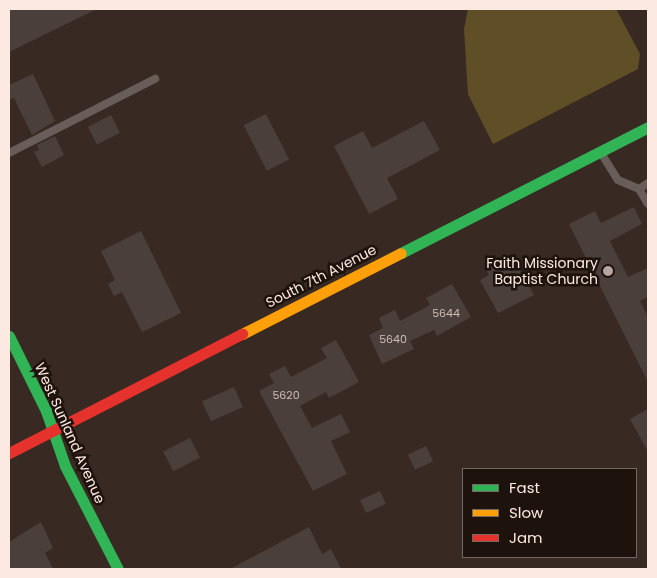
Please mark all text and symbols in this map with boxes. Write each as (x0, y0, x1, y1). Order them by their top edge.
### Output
street label: South 7th Avenue (263, 241, 379, 311)
place label: Faith Missionary Baptist Church (486, 255, 598, 288)
marker: Faith Missionary Baptist Church (602, 265, 614, 277)
house number: 5644 (432, 306, 460, 320)
house number: 5640 (379, 332, 407, 346)
street label: West Sunland Avenue (31, 360, 109, 506)
house number: 5620 (272, 388, 300, 402)
legend (462, 468, 637, 558)
text: Fast (509, 477, 540, 498)
text: Slow (509, 502, 543, 523)
text: Jam (509, 527, 543, 548)

